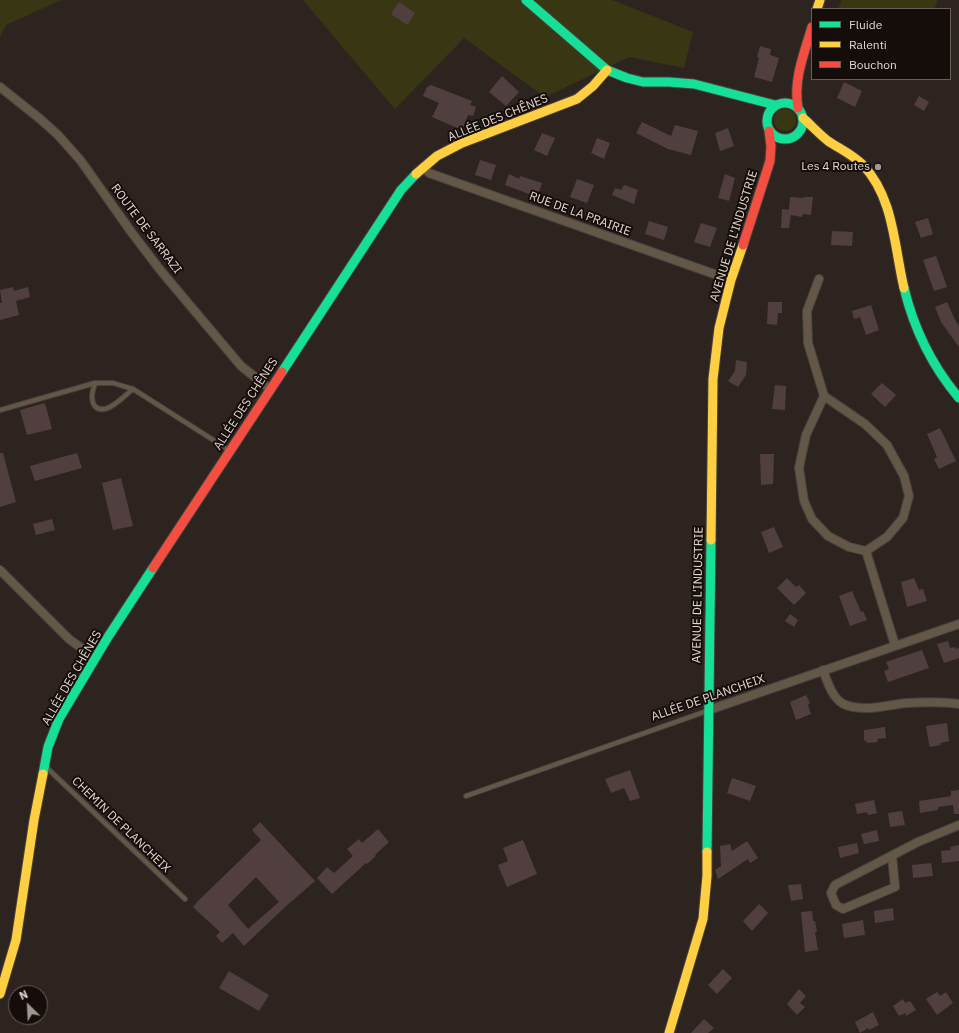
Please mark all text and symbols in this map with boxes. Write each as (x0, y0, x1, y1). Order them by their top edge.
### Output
legend (811, 8, 951, 80)
text: Fluide (849, 17, 882, 32)
text: Ralenti (849, 37, 887, 52)
text: Bouchon (849, 57, 897, 72)
street label: ALLÉE DES CHÊNES (446, 91, 550, 145)
place label: Les 4 Routes (801, 160, 870, 174)
marker: Les 4 Routes (873, 162, 883, 172)
street label: AVENUE DE L'INDUSTRIE (707, 169, 761, 303)
street label: ROUTE DE SARRAZI (108, 181, 184, 277)
street label: RUE DE LA PRAIRIE (527, 189, 633, 239)
street label: ALLÉE DES CHÊNES (211, 355, 281, 453)
street label: AVENUE DE L'INDUSTRIE (690, 527, 706, 663)
street label: ALLÉE DES CHÊNES (39, 628, 105, 728)
street label: ALLÉE DE PLANCHEIX (649, 672, 767, 724)
street label: CHEMIN DE PLANCHEIX (69, 774, 173, 876)
north arrow (8, 985, 48, 1025)
text: N (17, 987, 30, 1003)

